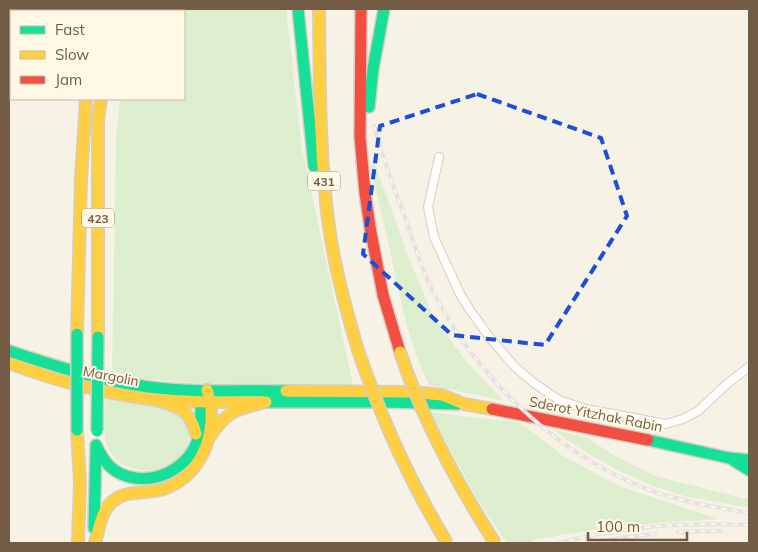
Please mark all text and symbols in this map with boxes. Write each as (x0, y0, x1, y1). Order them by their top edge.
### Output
legend (10, 10, 185, 100)
text: Fast (55, 20, 85, 39)
text: Slow (55, 45, 89, 64)
text: Jam (55, 70, 82, 89)
road number: 431 (308, 172, 340, 190)
road number: 423 (82, 208, 114, 228)
street label: Margolin (81, 362, 141, 390)
street label: Sderot Yitzhak Rabin (528, 392, 664, 436)
scale bar (588, 510, 687, 542)
text: 100 m (596, 517, 640, 536)

